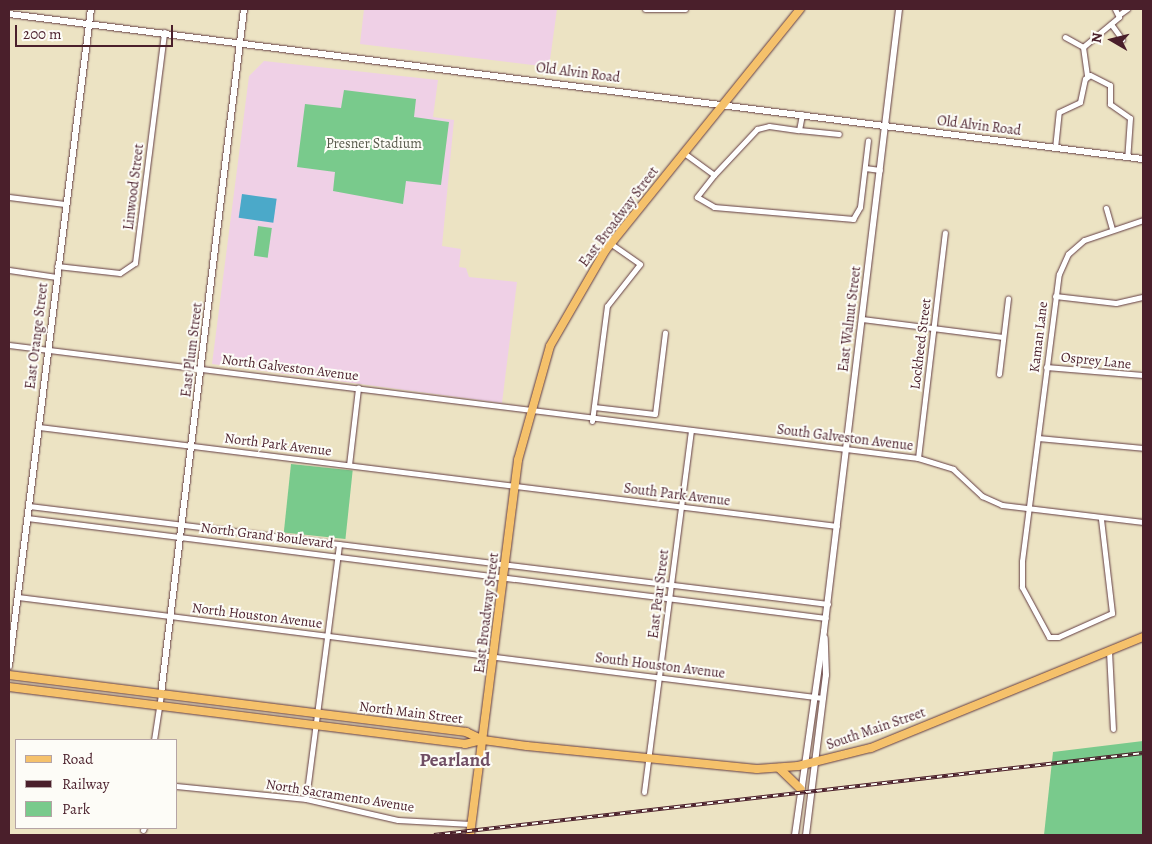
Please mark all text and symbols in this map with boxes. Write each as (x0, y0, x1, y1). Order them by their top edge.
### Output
scale bar (18, 15, 175, 47)
north arrow (1087, 15, 1137, 65)
text: 200 m (23, 24, 62, 44)
text: N (1087, 31, 1107, 44)
street label: Old Alvin Road (535, 60, 621, 86)
street label: Old Alvin Road (936, 113, 1022, 139)
park label: Presner Stadium (326, 136, 422, 152)
street label: Linwood Street (120, 143, 148, 231)
street label: East Broadway Street (576, 163, 662, 271)
street label: East Walnut Street (835, 265, 865, 373)
street label: East Orange Street (22, 282, 52, 390)
street label: Lockheed Street (907, 297, 935, 391)
street label: Kaman Lane (1026, 301, 1052, 373)
street label: East Plum Street (178, 302, 206, 398)
street label: Osprey Lane (1060, 349, 1132, 373)
street label: North Galveston Avenue (221, 351, 359, 385)
street label: South Galveston Avenue (776, 421, 914, 455)
street label: North Park Avenue (224, 430, 332, 460)
street label: South Park Avenue (623, 480, 731, 510)
street label: North Grand Boulevard (200, 520, 334, 552)
street label: East Pear Street (645, 548, 673, 640)
street label: East Broadway Street (471, 552, 503, 674)
street label: North Houston Avenue (191, 600, 323, 632)
street label: South Houston Avenue (594, 650, 726, 682)
street label: North Main Street (358, 698, 464, 728)
street label: South Main Street (824, 704, 928, 754)
legend (15, 739, 178, 829)
text: Road (62, 749, 93, 769)
district label: Pearland (420, 750, 490, 772)
text: Railway (62, 774, 109, 794)
street label: North Sacramento Avenue (265, 776, 415, 816)
text: Park (62, 799, 90, 819)

